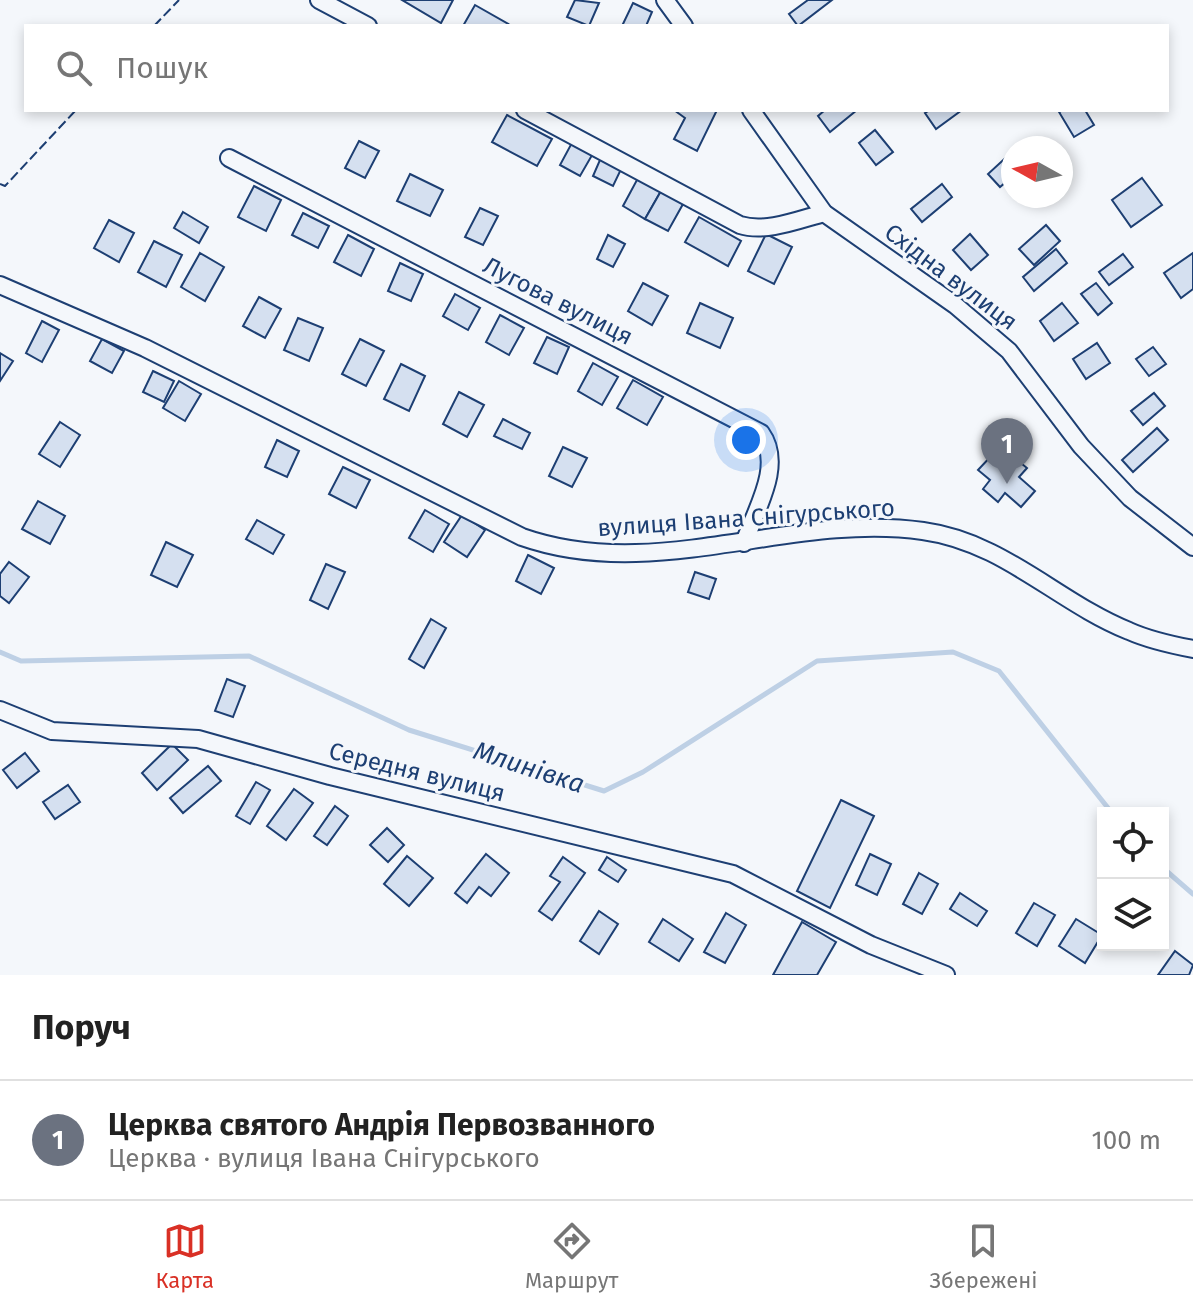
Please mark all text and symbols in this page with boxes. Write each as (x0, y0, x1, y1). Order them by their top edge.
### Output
search box (24, 24, 1169, 112)
icon: search (52, 46, 96, 90)
text: Пошук (116, 50, 208, 86)
north arrow (1001, 136, 1073, 208)
street label: Східна вулиця (879, 218, 1023, 336)
street label: Лугова вулиця (478, 251, 638, 351)
pin: 1 (981, 418, 1033, 484)
your location (726, 420, 766, 460)
street label: вулиця Івана Снігурського (596, 494, 896, 542)
water label: Млинівка (470, 735, 588, 800)
street label: Середня вулиця (326, 737, 508, 807)
map controls (1097, 807, 1169, 951)
button: locate (1097, 807, 1169, 879)
button: layers (1097, 879, 1169, 951)
text: Поруч (32, 1007, 131, 1048)
text: Церква святого Андрія Первозванного (108, 1107, 655, 1143)
text: 1 (52, 1125, 64, 1156)
text: 100 m (1092, 1125, 1161, 1156)
text: Церква · вулиця Івана Снігурського (108, 1143, 540, 1174)
tab: Карта (156, 1219, 214, 1294)
tab: Маршрут (525, 1219, 618, 1294)
tab: Збережені (930, 1219, 1037, 1294)

